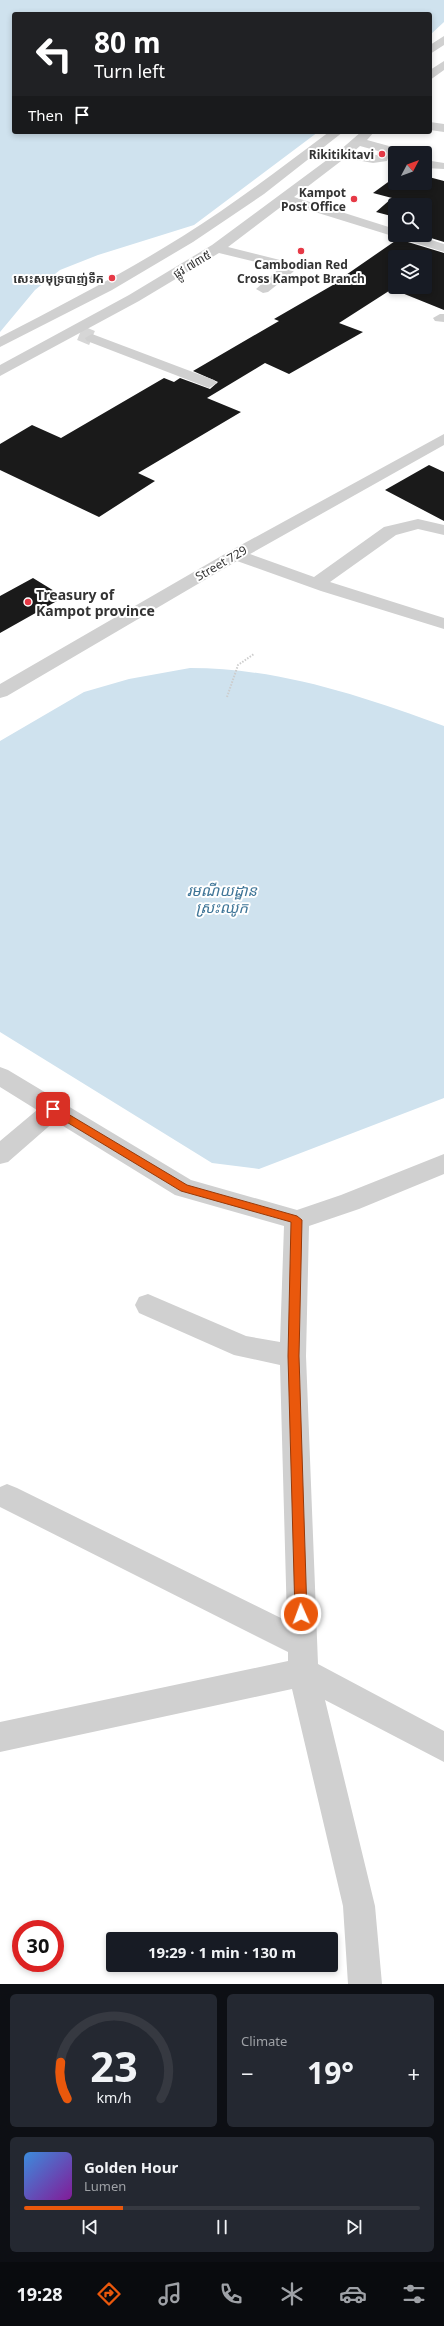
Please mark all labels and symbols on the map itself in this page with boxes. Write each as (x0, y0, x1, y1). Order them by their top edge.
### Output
place label: Rikitikitavi (309, 146, 374, 163)
north arrow (388, 146, 432, 190)
marker: Rikitikitavi (377, 149, 387, 159)
place label: Kampot Post Office (281, 184, 346, 215)
marker: Kampot Post Office (349, 194, 359, 204)
street label: ផ្លូវ ៧៣៥ (170, 246, 216, 284)
marker: Cambodian Red Cross Kampot Branch (296, 246, 306, 256)
place label: Cambodian Red Cross Kampot Branch (237, 256, 365, 287)
place label: សេះសមុទ្របាញ់ទឹក (13, 270, 104, 287)
marker: សេះសមុទ្របាញ់ទឹក (107, 273, 117, 283)
street label: Street 729 (192, 541, 250, 585)
place label: Treasury of Kampot province (36, 585, 155, 620)
marker: Treasury of Kampot province (23, 597, 33, 607)
water label: រមណីយដ្ឋាន ស្រះឈូក (187, 880, 258, 917)
pin (36, 1092, 70, 1126)
position arrow (280, 1593, 322, 1635)
speed limit sign: 30 (12, 1920, 64, 1972)

